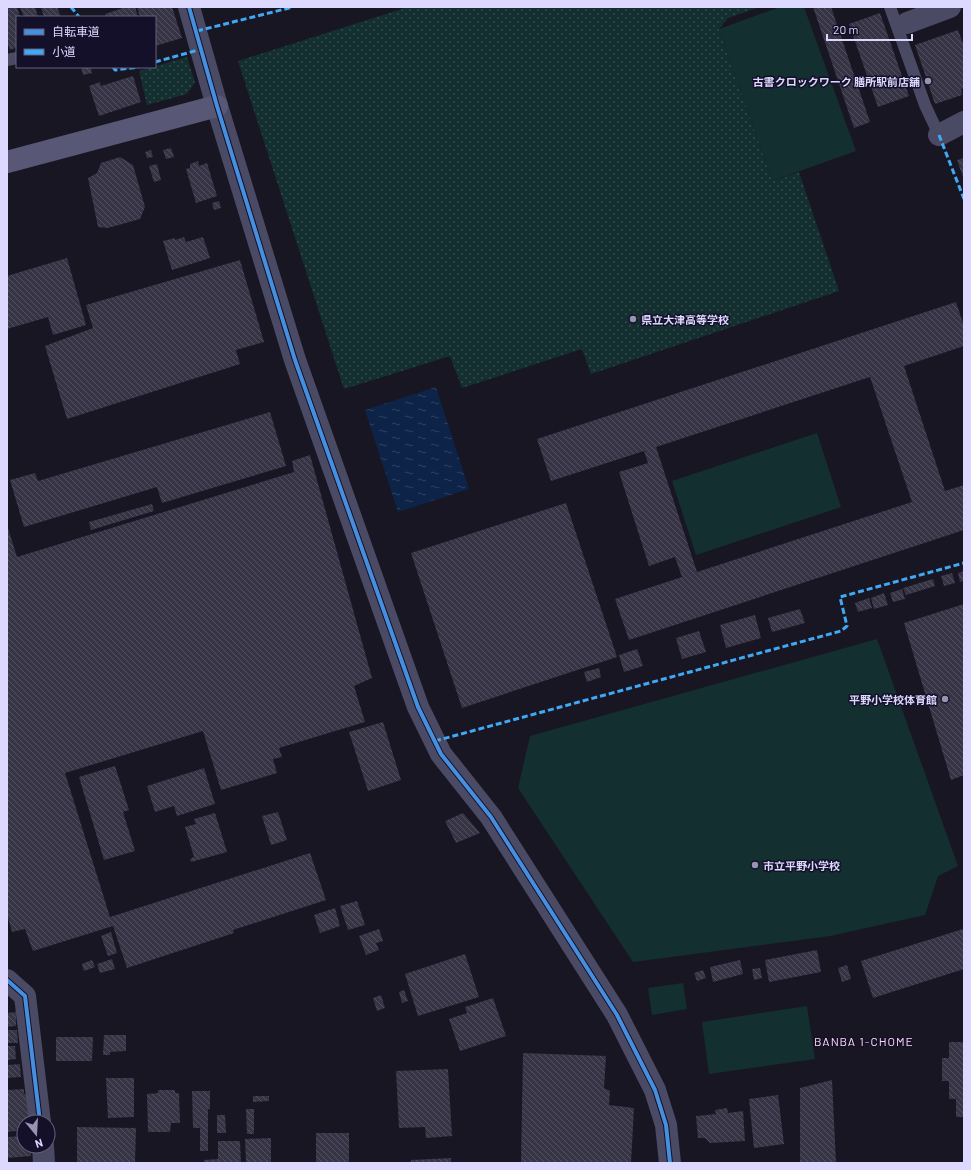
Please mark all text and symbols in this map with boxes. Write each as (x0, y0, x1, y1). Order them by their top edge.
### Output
legend (16, 16, 156, 68)
scale bar (827, 16, 912, 42)
text: 20 m (833, 22, 859, 36)
text: 自転車道 (52, 24, 100, 38)
text: 小道 (52, 44, 76, 58)
place label: 古書クロックワーク 膳所駅前店舗 (753, 75, 920, 88)
marker: 古書クロックワーク 膳所駅前店舗 (923, 76, 933, 86)
place label: 県立大津高等学校 (641, 313, 729, 326)
marker: 県立大津高等学校 (628, 314, 638, 324)
place label: 平野小学校体育館 (849, 693, 937, 706)
marker: 平野小学校体育館 (940, 694, 950, 704)
place label: 市立平野小学校 (763, 859, 840, 872)
marker: 市立平野小学校 (750, 860, 760, 870)
district label: BANBA 1-CHOME (814, 1034, 914, 1048)
north arrow (16, 1114, 56, 1154)
text: N (34, 1137, 45, 1151)

